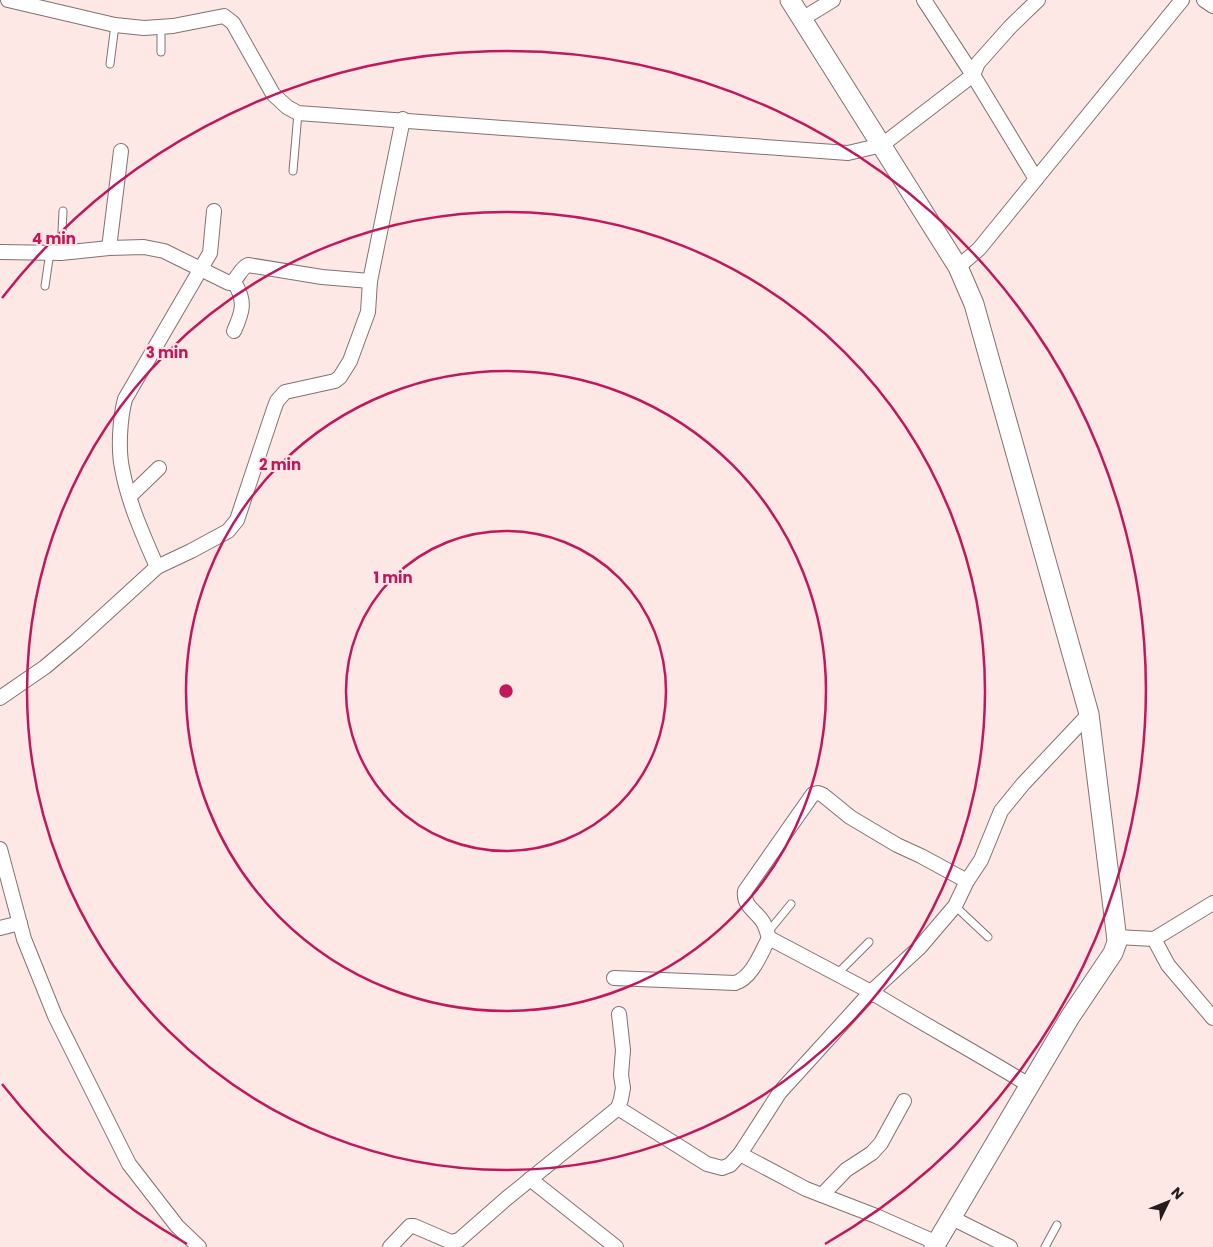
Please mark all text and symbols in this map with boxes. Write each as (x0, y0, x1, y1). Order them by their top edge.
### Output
text: 4 min (32, 228, 76, 249)
text: 3 min (146, 342, 188, 363)
text: 2 min (259, 454, 301, 475)
text: 1 min (373, 567, 413, 588)
centre of rings (497, 682, 515, 700)
north arrow (1143, 1177, 1193, 1227)
text: N (1167, 1182, 1188, 1204)

